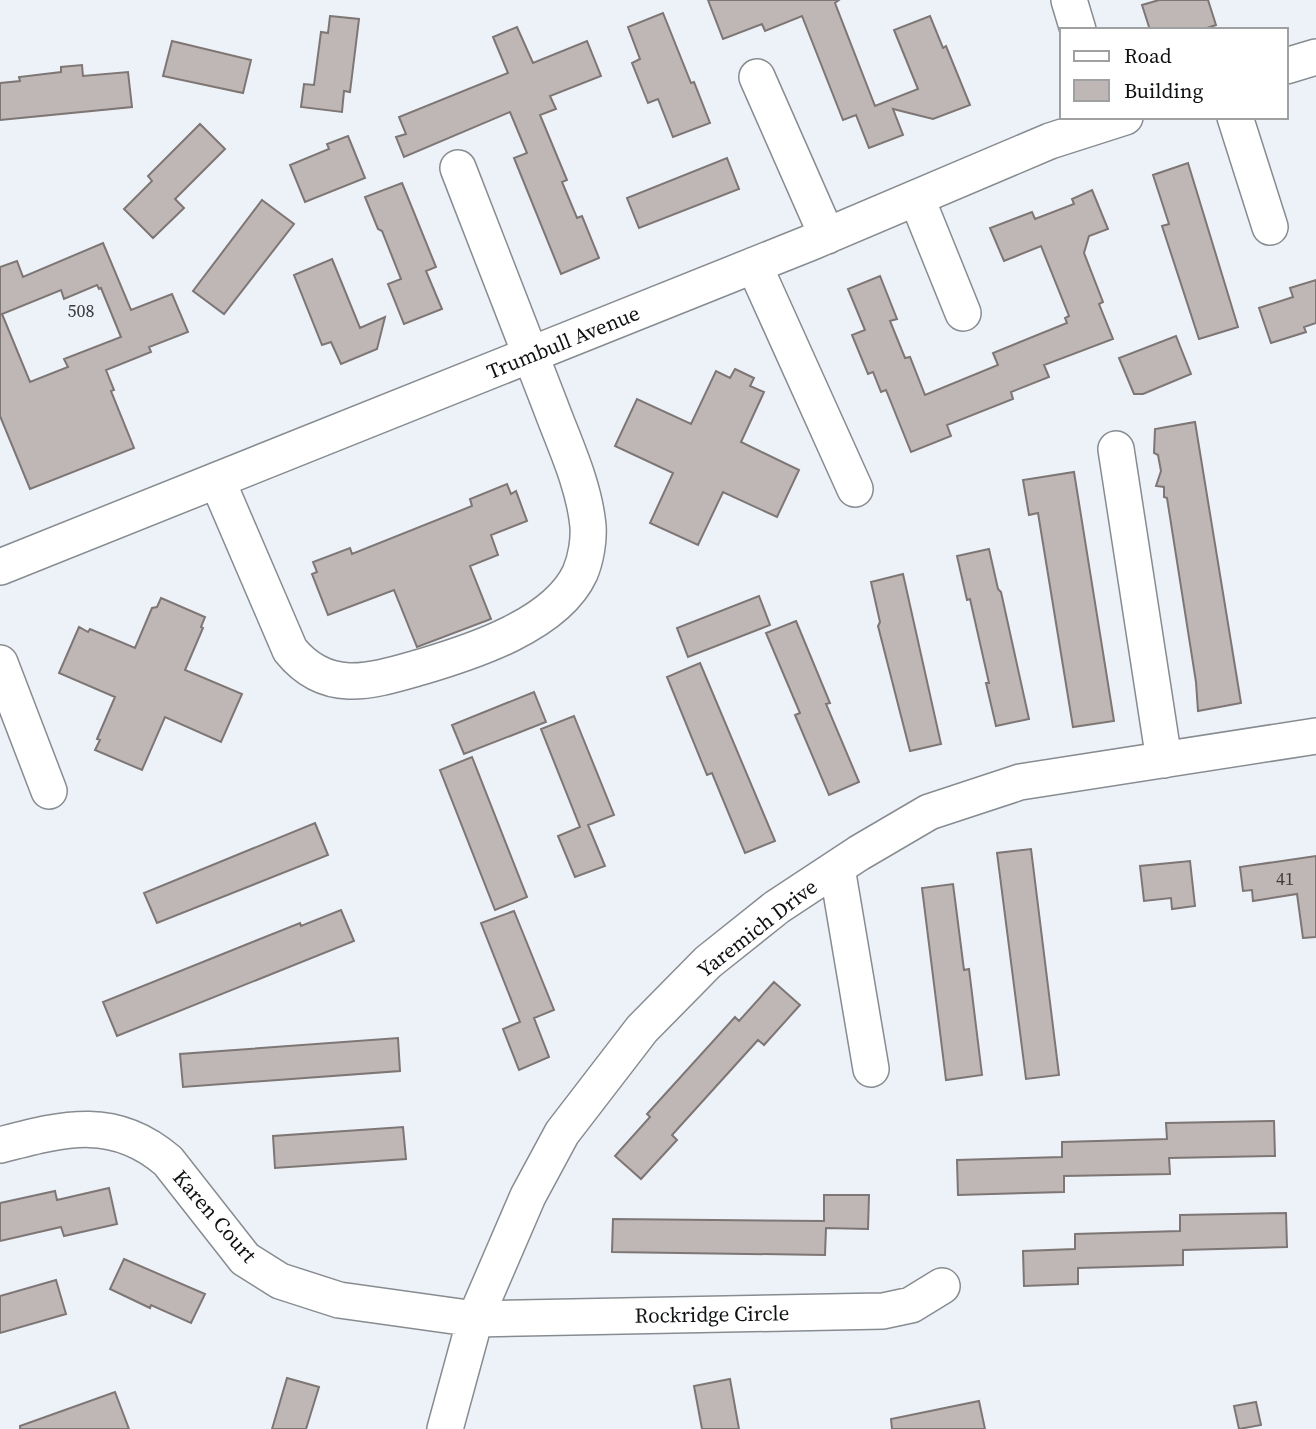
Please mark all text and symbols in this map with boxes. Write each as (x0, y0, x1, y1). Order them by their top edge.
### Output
legend (1060, 28, 1288, 119)
text: Road (1124, 41, 1172, 70)
text: Building (1124, 76, 1203, 105)
house number: 508 (68, 298, 95, 323)
street label: Trumbull Avenue (482, 298, 644, 386)
house number: 41 (1276, 866, 1294, 891)
street label: Yaremich Drive (691, 872, 823, 984)
street label: Karen Court (167, 1163, 264, 1269)
street label: Rockridge Circle (634, 1298, 790, 1330)

